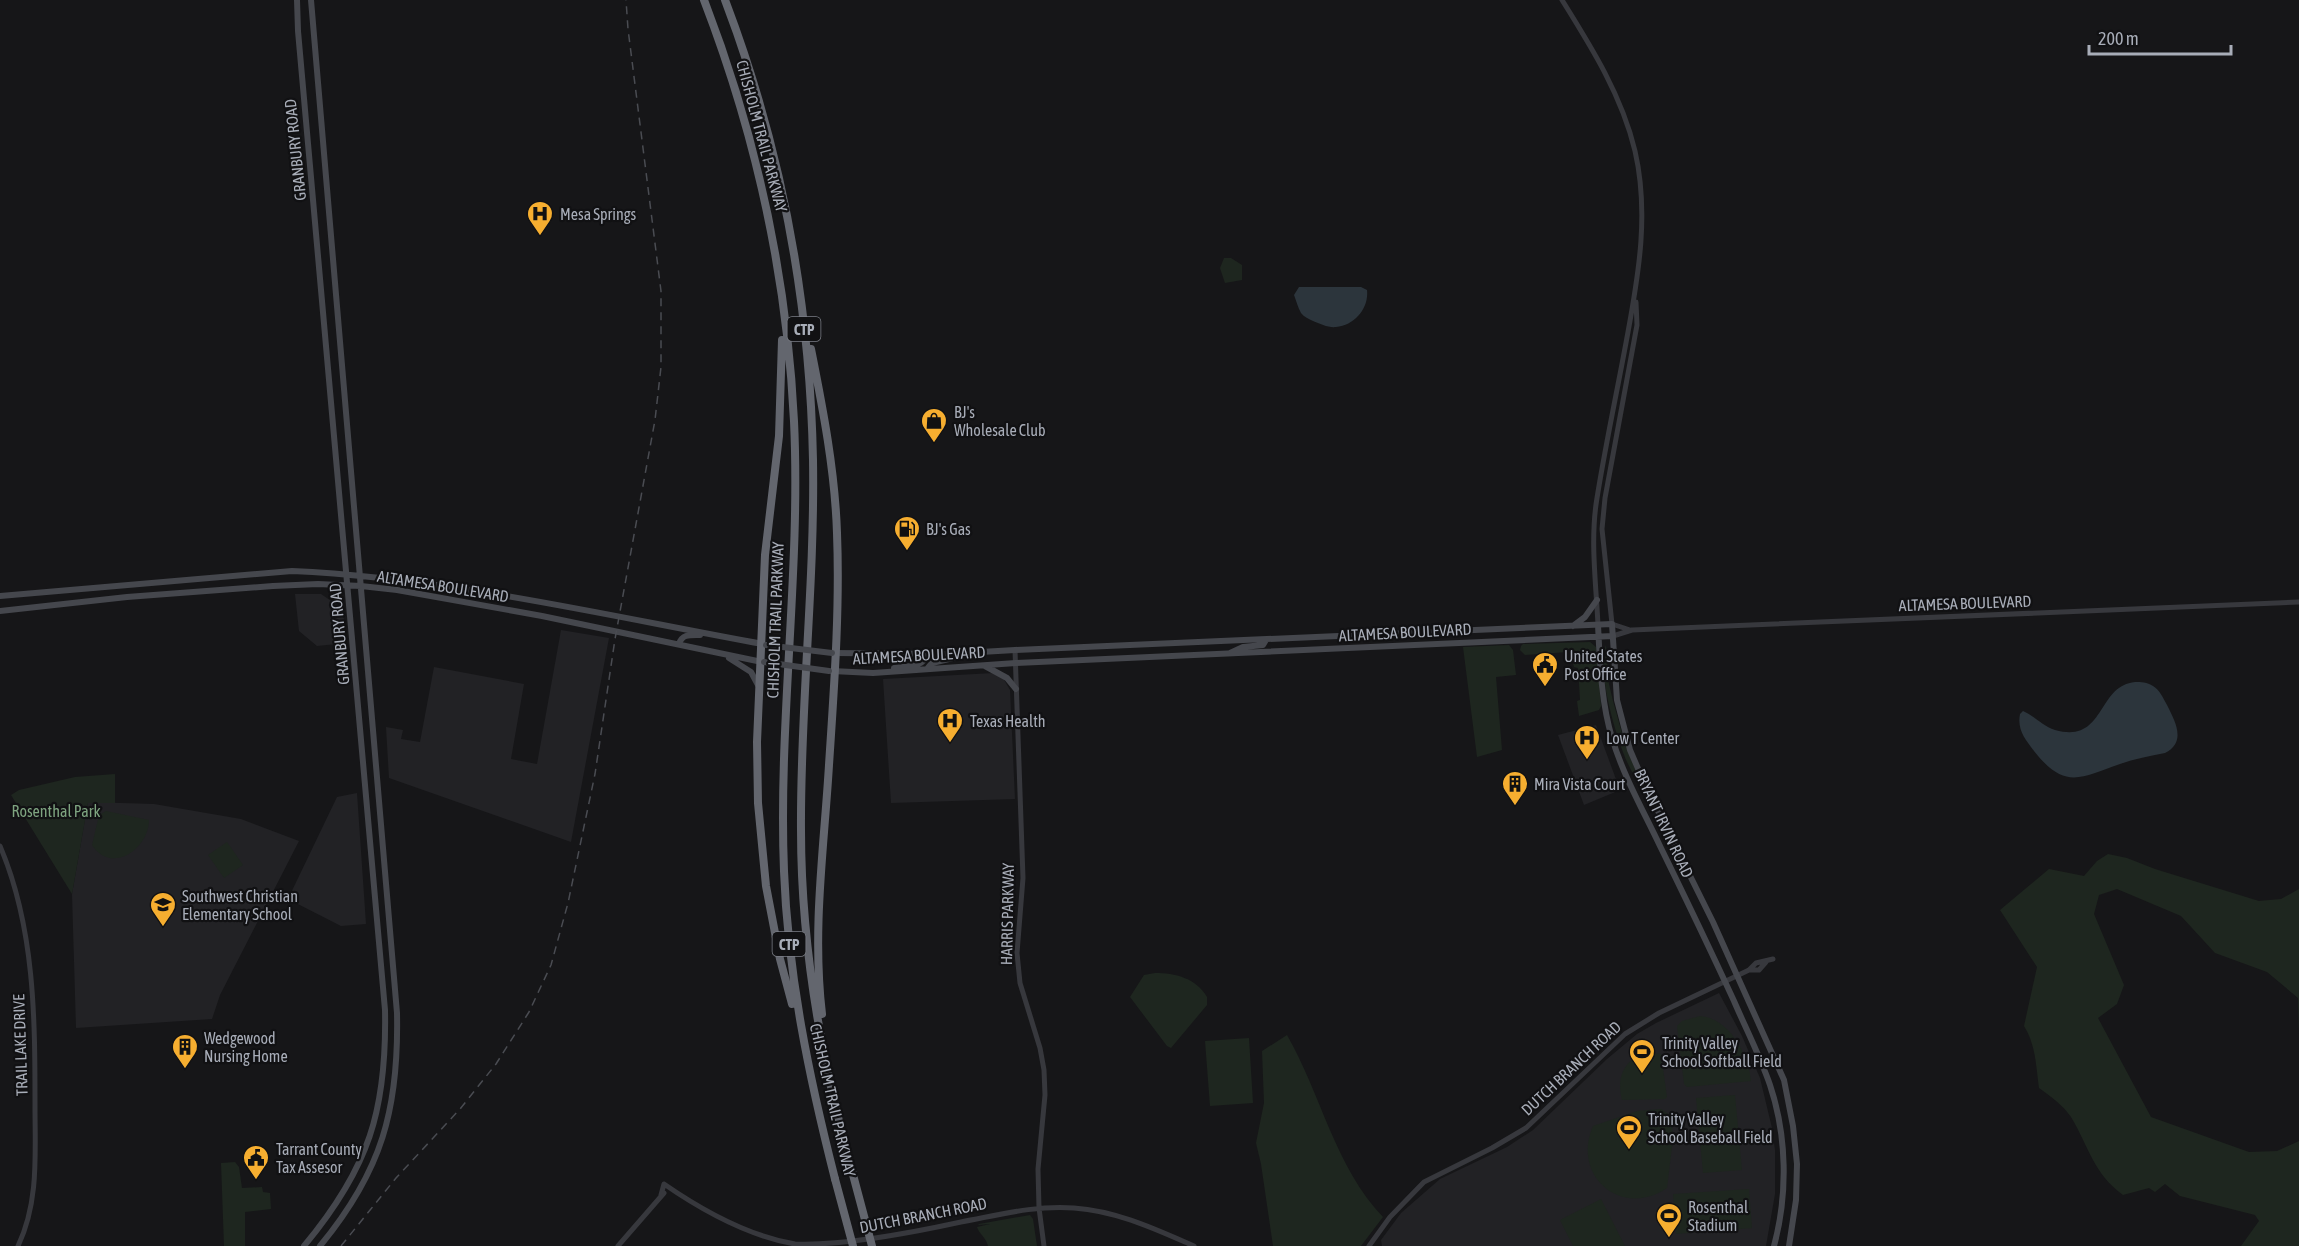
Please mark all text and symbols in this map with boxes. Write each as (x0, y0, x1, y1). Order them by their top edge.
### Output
scale bar (2089, 18, 2232, 56)
text: 200 m (2098, 28, 2139, 49)
street label: CHISHOLM TRAIL PARKWAY (733, 58, 791, 215)
street label: GRANBURY ROAD (281, 98, 309, 202)
hospital icon: Mesa Springs (525, 199, 555, 237)
place label: Mesa Springs (560, 205, 637, 224)
road number: CTP (788, 317, 820, 341)
place label: BJ's Wholesale Club (954, 403, 1046, 439)
shop icon: BJ's Wholesale Club (919, 406, 949, 444)
fuel station icon: BJ's Gas (892, 514, 922, 552)
place label: BJ's Gas (926, 520, 971, 538)
street label: CHISHOLM TRAIL PARKWAY (763, 541, 787, 699)
street label: ALTAMESA BOULEVARD (376, 567, 510, 605)
street label: GRANBURY ROAD (326, 582, 352, 686)
street label: ALTAMESA BOULEVARD (1898, 592, 2032, 614)
street label: ALTAMESA BOULEVARD (1338, 620, 1472, 644)
street label: ALTAMESA BOULEVARD (852, 643, 986, 667)
place label: United States Post Office (1564, 647, 1643, 683)
public building icon: United States Post Office (1530, 650, 1560, 688)
hospital icon: Texas Health (935, 706, 965, 744)
place label: Texas Health (970, 712, 1046, 730)
hospital icon: Low T Center (1572, 723, 1602, 761)
place label: Low T Center (1606, 729, 1679, 747)
street label: BRYANT IRVIN ROAD (1631, 766, 1697, 880)
building icon: Mira Vista Court (1500, 769, 1530, 807)
place label: Mira Vista Court (1534, 775, 1626, 793)
park label: Rosenthal Park (11, 802, 101, 820)
street label: HARRIS PARKWAY (997, 862, 1017, 965)
place label: Southwest Christian Elementary School (182, 887, 298, 924)
school or university icon: Southwest Christian Elementary School (148, 890, 178, 928)
road number: CTP (772, 932, 806, 956)
street label: TRAIL LAKE DRIVE (9, 994, 31, 1096)
street label: DUTCH BRANCH ROAD (1518, 1017, 1624, 1119)
street label: CHISHOLM TRAIL PARKWAY (807, 1022, 860, 1179)
place label: Wedgewood Nursing Home (204, 1029, 288, 1066)
building icon: Wedgewood Nursing Home (170, 1032, 200, 1070)
place label: Trinity Valley School Softball Field (1662, 1034, 1782, 1070)
sports icon: Trinity Valley School Softball Field (1627, 1037, 1657, 1075)
place label: Trinity Valley School Baseball Field (1648, 1110, 1773, 1146)
sports icon: Trinity Valley School Baseball Field (1614, 1113, 1644, 1151)
place label: Tarrant County Tax Assesor (276, 1140, 362, 1176)
public building icon: Tarrant County Tax Assesor (241, 1143, 271, 1181)
street label: DUTCH BRANCH ROAD (858, 1194, 988, 1236)
place label: Rosenthal Stadium (1688, 1198, 1749, 1234)
sports icon: Rosenthal Stadium (1654, 1201, 1684, 1239)

